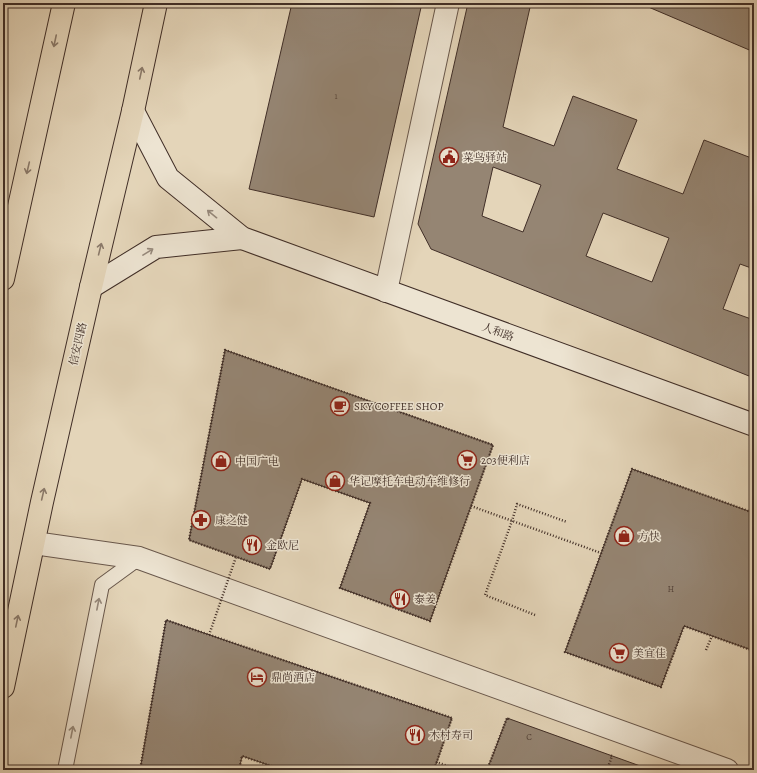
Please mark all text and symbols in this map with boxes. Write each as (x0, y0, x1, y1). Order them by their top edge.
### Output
one-way arrow (51, 34, 59, 47)
one-way arrow (138, 67, 146, 80)
house number: 1 (334, 90, 338, 102)
public building icon: 菜鸟驿站 (438, 146, 460, 168)
place label: 菜鸟驿站 (463, 150, 507, 165)
one-way arrow (23, 161, 31, 174)
one-way arrow (206, 209, 217, 218)
one-way arrow (97, 243, 105, 256)
one-way arrow (142, 247, 154, 255)
street label: 人和路 (480, 319, 516, 345)
street label: 信安四路 (66, 321, 90, 367)
cafe icon: SKY COFFEE SHOP (329, 395, 351, 417)
place label: SKY COFFEE SHOP (354, 399, 443, 414)
supermarket icon: 203便利店 (456, 449, 478, 471)
shop icon: 中国广电 (210, 450, 232, 472)
place label: 203便利店 (481, 453, 530, 468)
place label: 中国广电 (235, 454, 279, 469)
shop icon: 华记摩托车电动车维修行 (324, 470, 346, 492)
place label: 华记摩托车电动车维修行 (349, 474, 470, 489)
one-way arrow (40, 488, 48, 501)
pharmacy icon: 康之健 (190, 509, 212, 531)
place label: 康之健 (215, 513, 248, 528)
shop icon: 方快 (613, 525, 635, 547)
place label: 方快 (638, 529, 660, 544)
restaurant icon: 金欧尼 (241, 534, 263, 556)
place label: 金欧尼 (266, 538, 299, 553)
house number: H (668, 583, 675, 595)
restaurant icon: 泰姜 (389, 588, 411, 610)
place label: 泰姜 (414, 592, 436, 607)
one-way arrow (94, 598, 102, 611)
one-way arrow (13, 615, 21, 628)
supermarket icon: 美宜佳 (608, 642, 630, 664)
place label: 美宜佳 (633, 646, 666, 661)
hotel icon: 鼎尚酒店 (246, 666, 268, 688)
place label: 鼎尚酒店 (271, 670, 315, 685)
restaurant icon: 木村寿司 (404, 724, 426, 746)
one-way arrow (69, 726, 77, 739)
place label: 木村寿司 (429, 728, 473, 743)
house number: C (526, 731, 532, 743)

